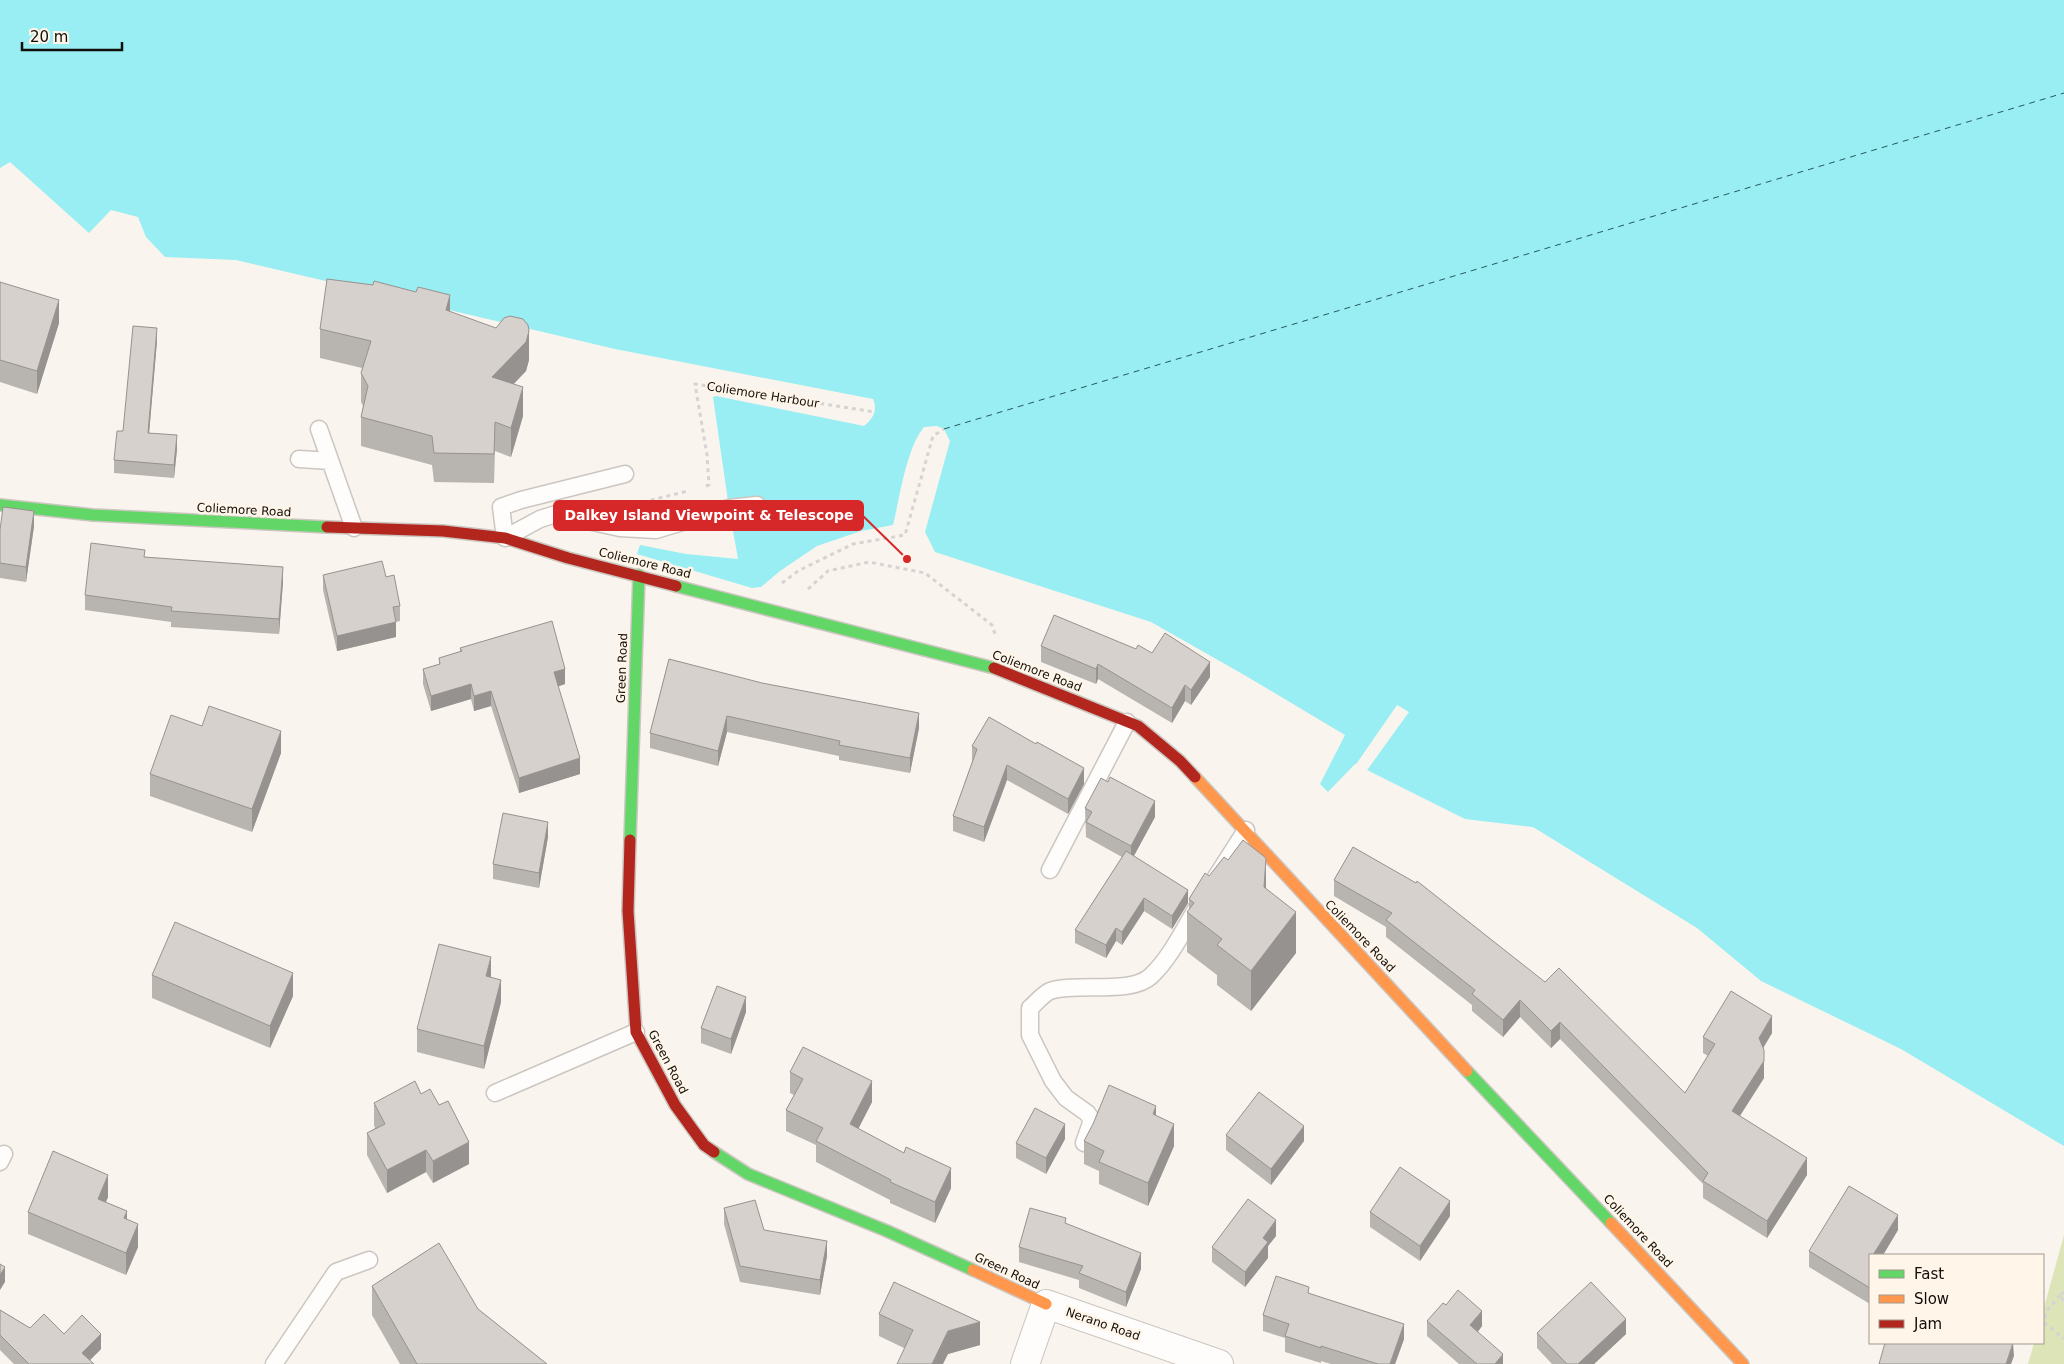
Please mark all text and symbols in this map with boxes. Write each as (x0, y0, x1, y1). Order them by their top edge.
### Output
scale bar (22, 20, 122, 52)
text: 20 m (30, 28, 68, 46)
street label: Coliemore Harbour (706, 379, 820, 411)
street label: Coliemore Road (196, 501, 292, 519)
callout: Dalkey Island Viewpoint & Telescope (554, 501, 863, 530)
text: Dalkey Island Viewpoint & Telescope (564, 507, 854, 523)
street label: Coliemore Road (597, 545, 693, 581)
street label: Green Road (614, 633, 630, 703)
street label: Coliemore Road (990, 647, 1084, 695)
street label: Coliemore Road (1322, 897, 1398, 975)
street label: Green Road (645, 1028, 691, 1096)
street label: Coliemore Road (1601, 1192, 1675, 1270)
street label: Green Road (972, 1250, 1042, 1292)
legend (1869, 1254, 2044, 1344)
text: Fast (1914, 1265, 1944, 1283)
text: Slow (1914, 1290, 1949, 1308)
street label: Nerano Road (1064, 1305, 1142, 1343)
text: Jam (1913, 1315, 1942, 1333)

